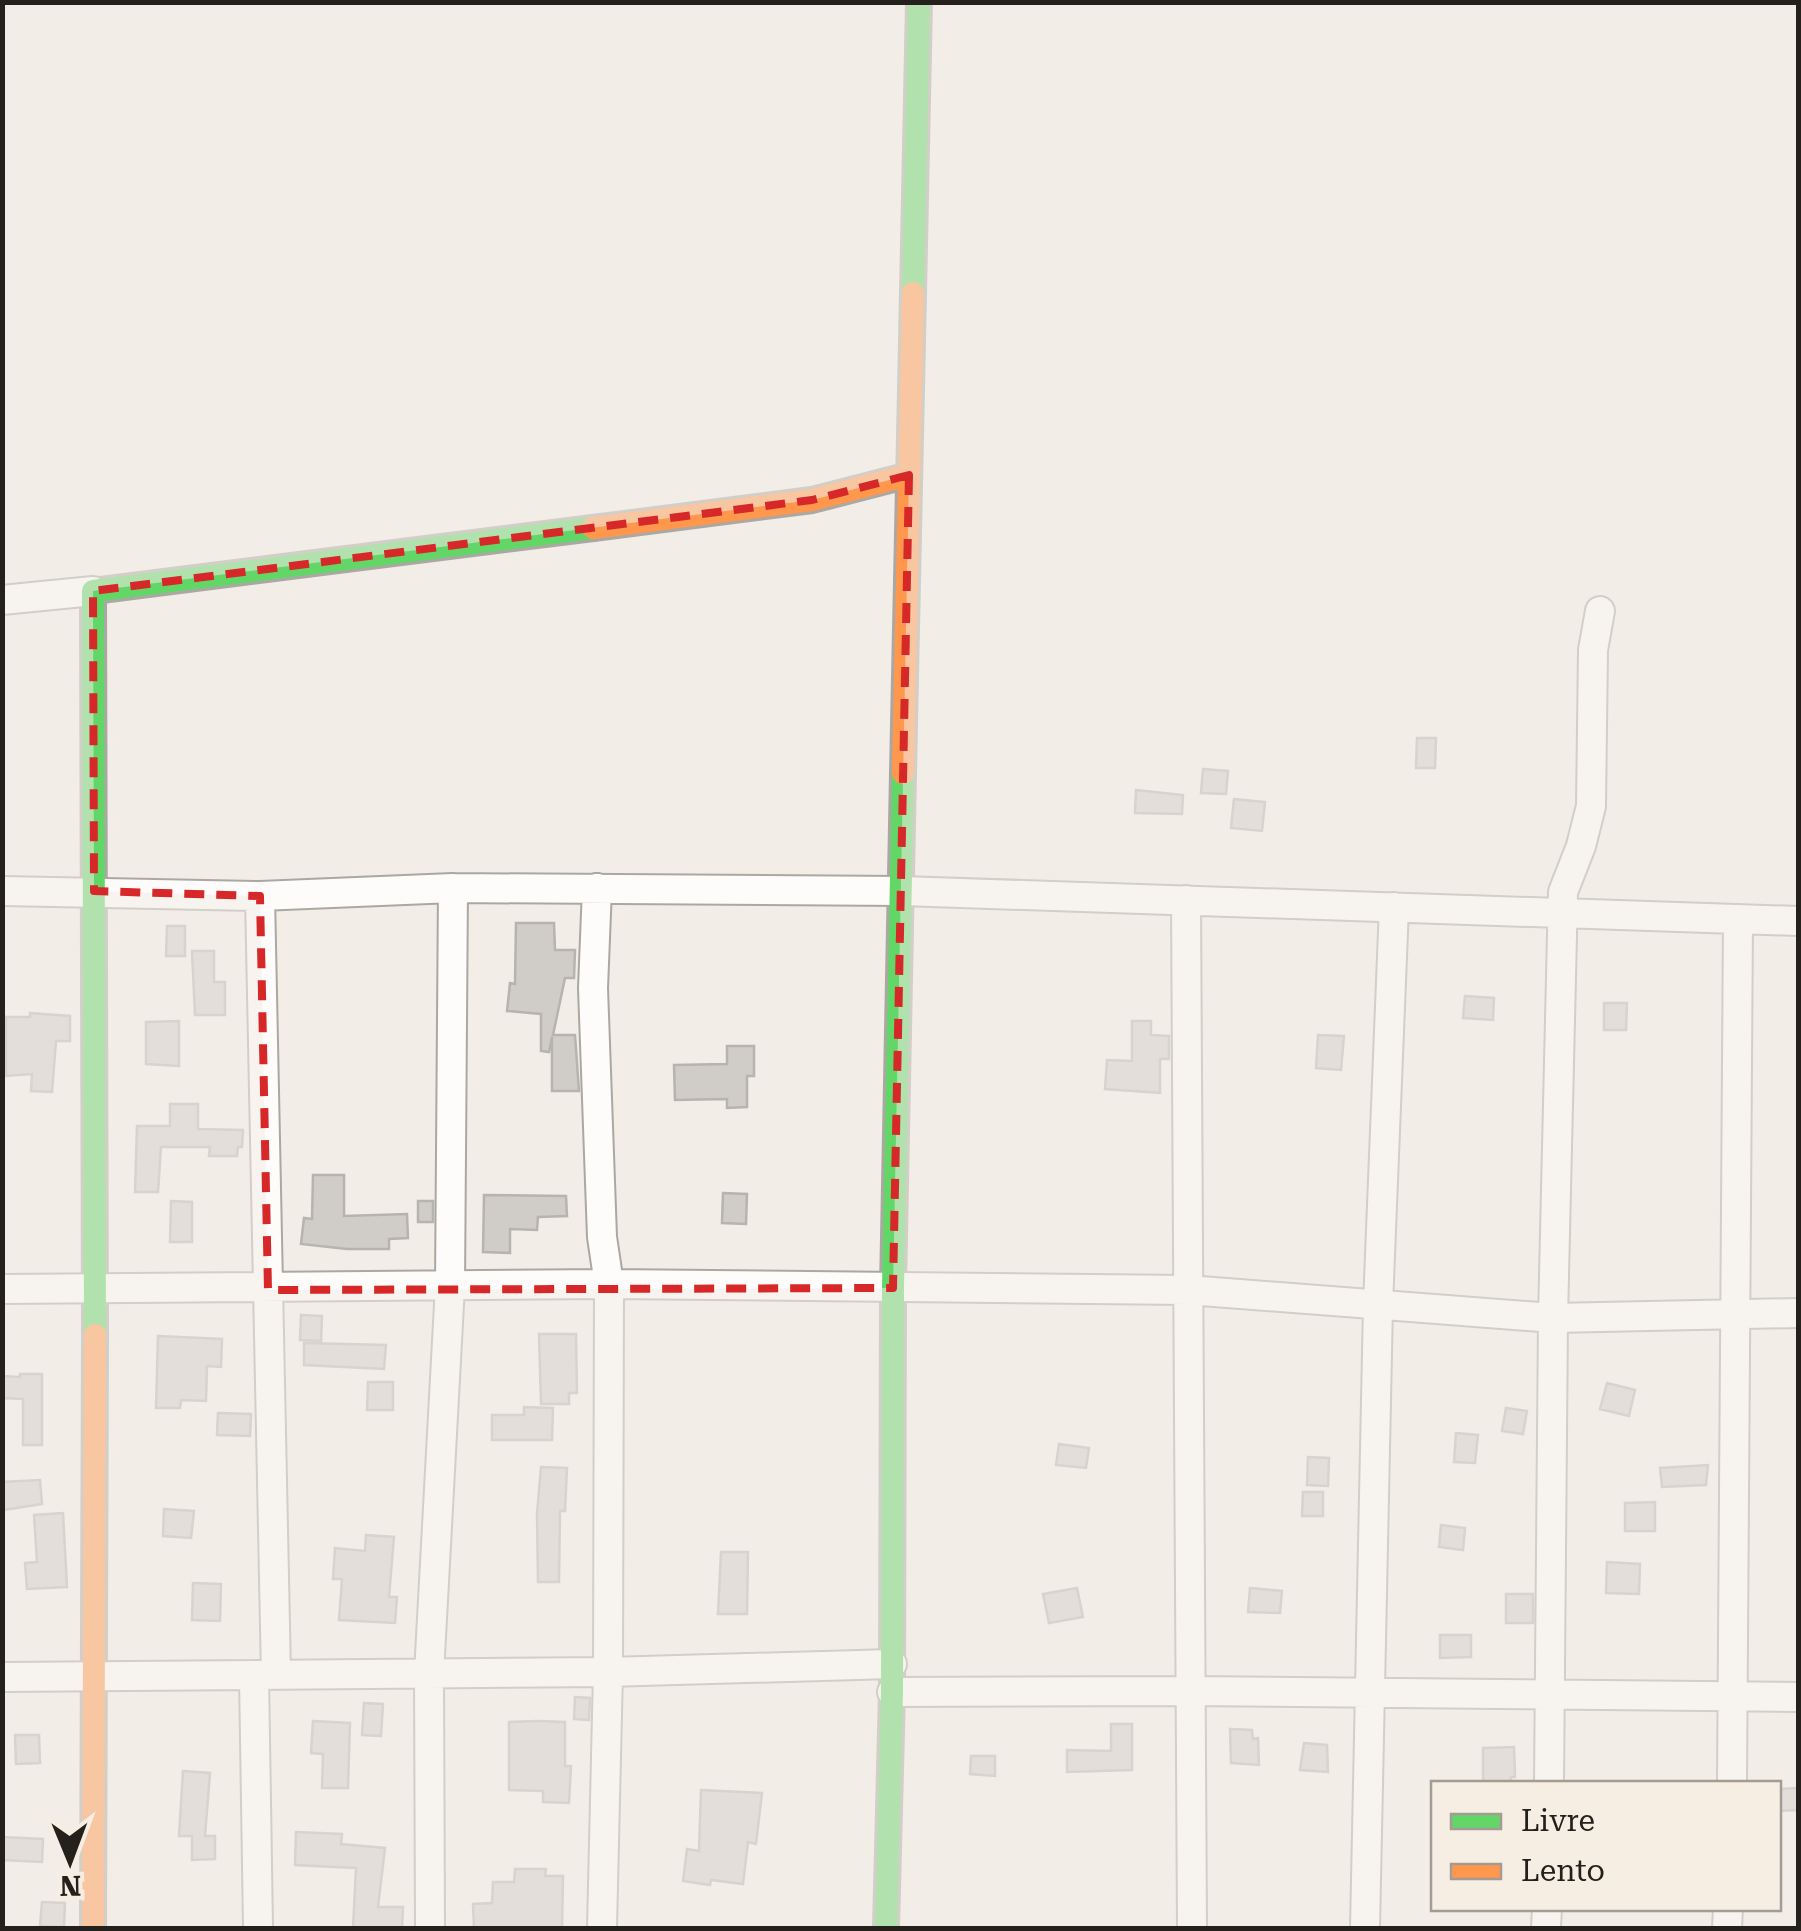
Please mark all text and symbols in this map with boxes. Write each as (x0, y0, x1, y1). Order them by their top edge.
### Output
legend (1431, 1781, 1781, 1911)
text: Livre (1521, 1803, 1595, 1838)
north arrow (20, 1811, 120, 1911)
text: Lento (1521, 1853, 1605, 1888)
text: N (59, 1869, 81, 1902)

